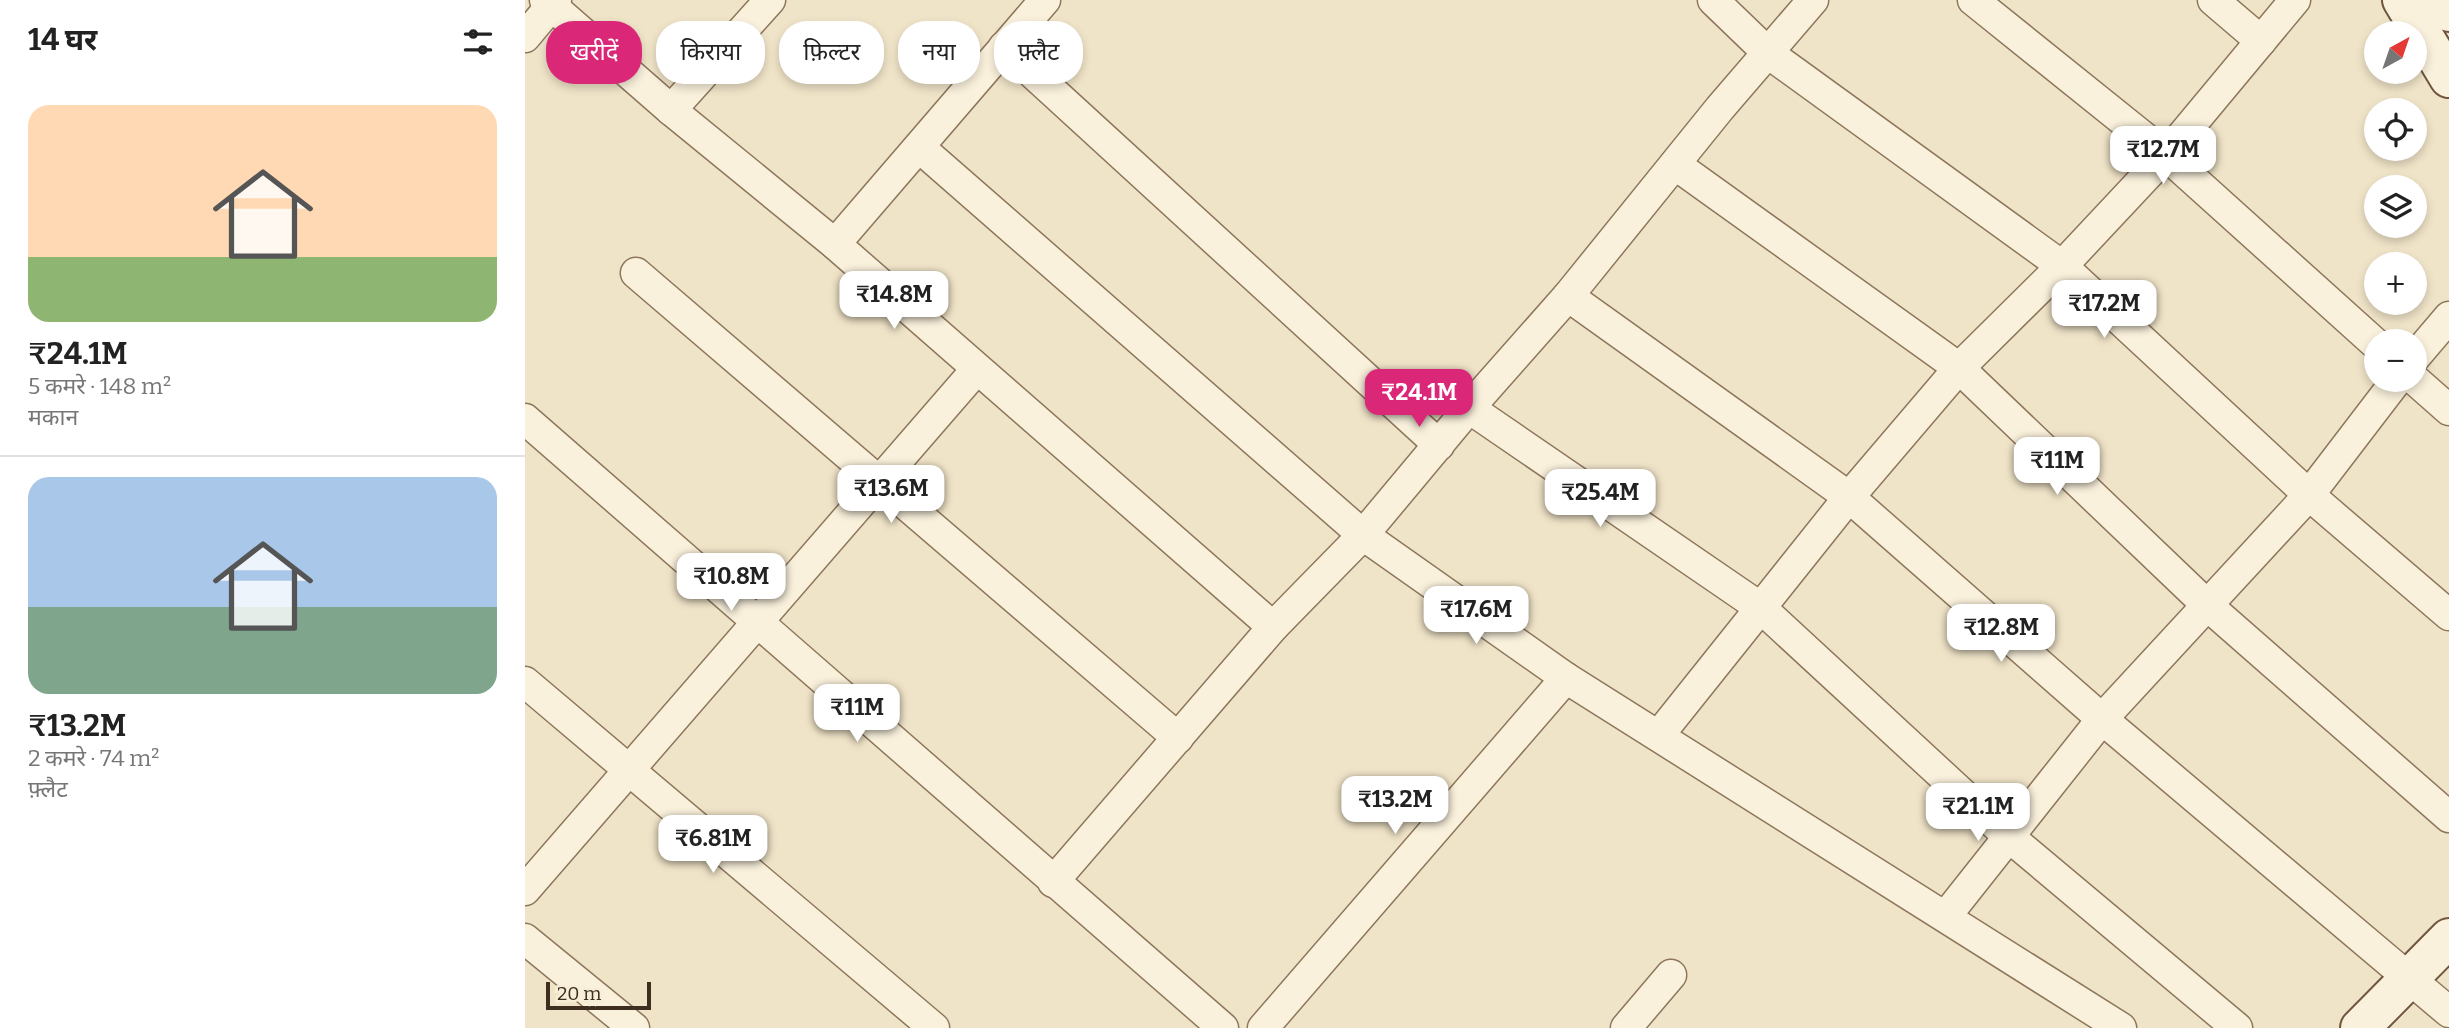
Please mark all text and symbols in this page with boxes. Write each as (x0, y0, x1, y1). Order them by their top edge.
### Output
chip: खरीदें (546, 21, 642, 84)
chip: किराया (656, 21, 765, 84)
chip: फ़िल्टर (779, 21, 884, 84)
chip: नया (898, 21, 980, 84)
chip: फ़्लैट (994, 21, 1083, 84)
north arrow (2364, 21, 2427, 84)
map controls (2364, 21, 2427, 392)
text: 14 घर (28, 22, 97, 58)
icon: filters (459, 23, 497, 61)
button: locate (2364, 98, 2427, 161)
pin: ₹12.7M (2106, 127, 2220, 186)
text: ₹12.7M (2126, 135, 2200, 163)
icon: home (200, 151, 326, 277)
button: layers (2364, 175, 2427, 238)
button: + (2364, 252, 2427, 315)
pin: ₹14.8M (837, 272, 951, 331)
text: ₹14.8M (855, 280, 933, 308)
pin: ₹17.2M (2047, 280, 2161, 340)
text: ₹17.2M (2068, 289, 2140, 317)
button: − (2364, 329, 2427, 392)
text: ₹24.1M (28, 336, 128, 372)
pin: ₹24.1M (1362, 370, 1476, 429)
text: 5 कमरे · 148 m² (28, 372, 171, 400)
text: ₹24.1M (1381, 378, 1457, 406)
text: मकान (28, 403, 78, 431)
pin: ₹11M (2016, 438, 2098, 497)
text: ₹11M (2030, 446, 2084, 474)
pin: ₹13.6M (834, 466, 948, 525)
pin: ₹25.4M (1543, 470, 1657, 529)
text: ₹13.6M (853, 474, 929, 502)
text: ₹25.4M (1561, 478, 1639, 506)
icon: home (200, 523, 326, 649)
pin: ₹10.8M (674, 554, 788, 613)
text: ₹10.8M (693, 562, 769, 590)
pin: ₹17.6M (1419, 586, 1533, 646)
text: ₹17.6M (1440, 595, 1512, 623)
pin: ₹12.8M (1944, 604, 2058, 664)
text: ₹12.8M (1963, 613, 2039, 641)
pin: ₹11M (816, 684, 898, 744)
text: ₹11M (830, 693, 884, 721)
text: ₹13.2M (28, 708, 126, 744)
text: 2 कमरे · 74 m² (28, 744, 159, 772)
text: फ़्लैट (28, 775, 68, 803)
pin: ₹13.2M (1338, 776, 1452, 836)
pin: ₹21.1M (1921, 784, 2035, 843)
text: ₹13.2M (1357, 785, 1433, 813)
text: ₹21.1M (1942, 792, 2014, 820)
pin: ₹6.81M (656, 816, 770, 875)
text: ₹6.81M (674, 824, 752, 852)
scale bar (546, 979, 651, 1011)
text: 20 m (557, 982, 601, 1005)

